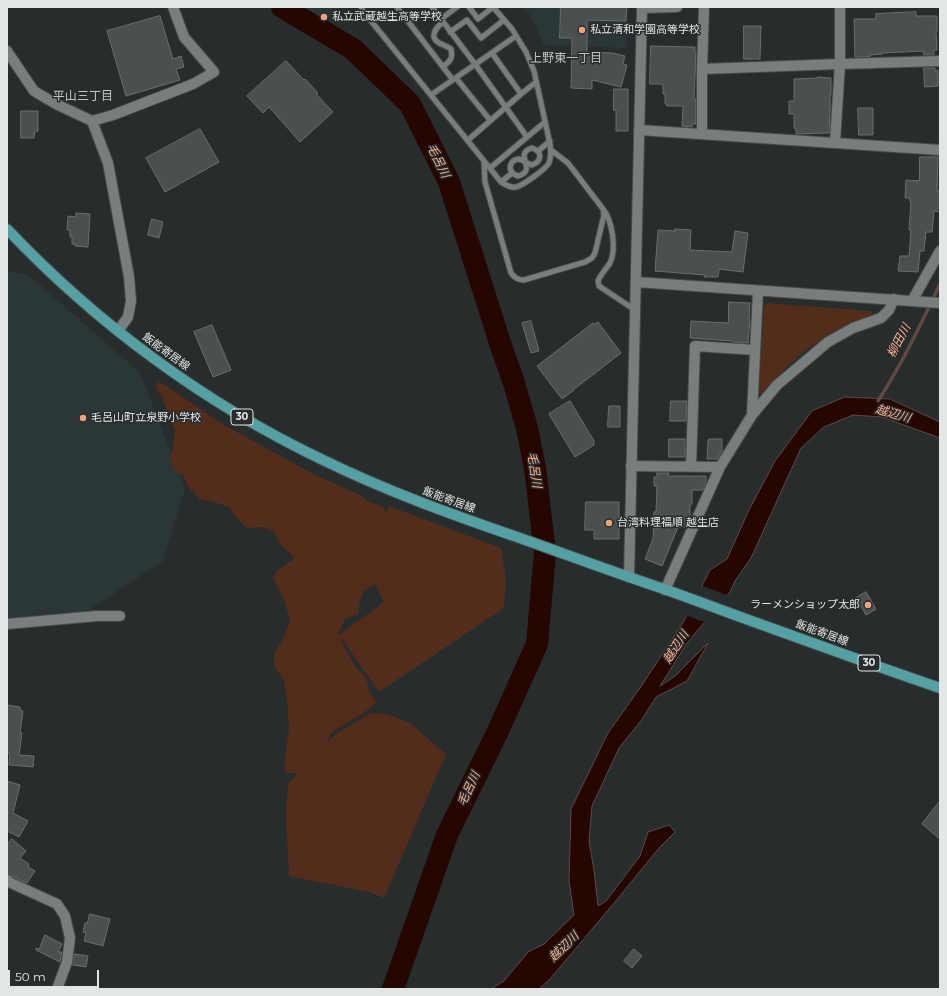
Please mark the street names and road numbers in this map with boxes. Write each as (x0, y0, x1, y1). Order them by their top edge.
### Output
street label: 飯能寄居線 (140, 330, 192, 374)
road number: 30 (231, 409, 253, 425)
street label: 飯能寄居線 (421, 484, 477, 516)
street label: 飯能寄居線 (794, 617, 850, 649)
road number: 30 (858, 655, 880, 671)

